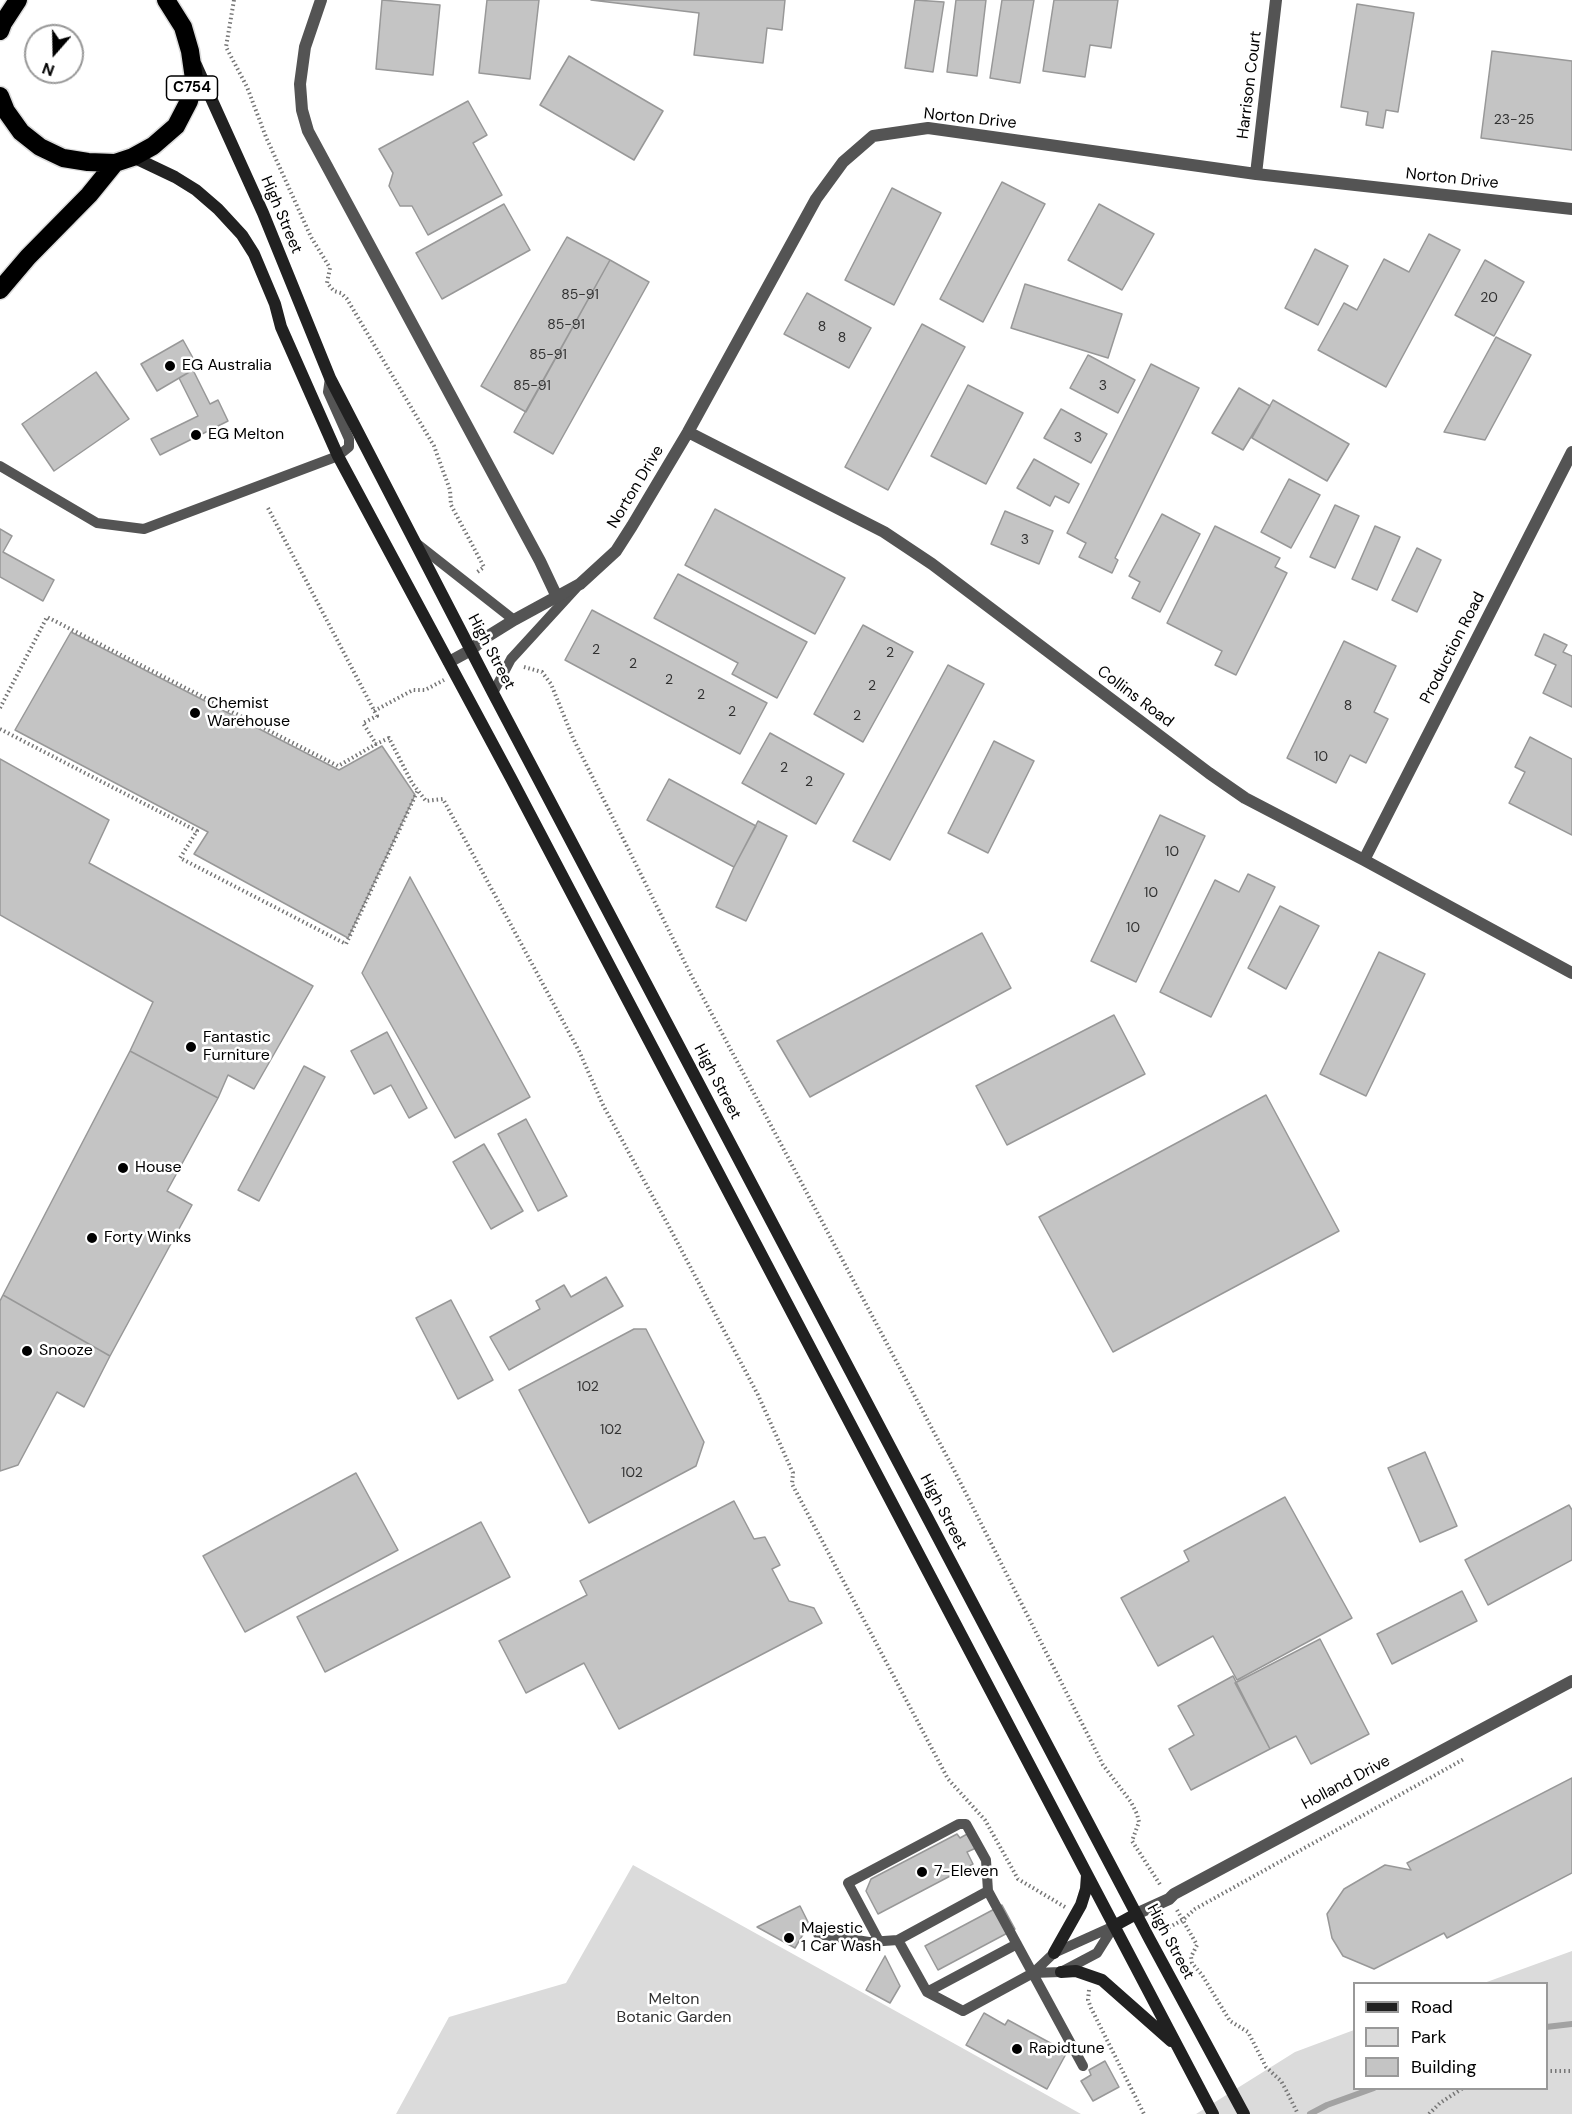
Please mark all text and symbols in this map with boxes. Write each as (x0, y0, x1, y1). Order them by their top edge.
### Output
north arrow (24, 24, 84, 84)
street label: Harrison Court (1234, 30, 1266, 140)
text: N (39, 58, 57, 81)
road number: C754 (166, 76, 218, 100)
street label: Norton Drive (923, 105, 1017, 133)
house number: 23-25 (1494, 112, 1534, 128)
street label: Norton Drive (1405, 165, 1499, 193)
street label: High Street (256, 173, 306, 257)
house number: 85-91 (561, 287, 599, 303)
house number: 20 (1480, 290, 1498, 306)
house number: 85-91 (547, 317, 585, 333)
house number: 8 (818, 319, 826, 335)
house number: 8 (838, 330, 846, 346)
house number: 85-91 (529, 347, 567, 363)
place label: EG Australia (182, 356, 272, 376)
marker: EG Australia (163, 359, 177, 373)
house number: 85-91 (513, 378, 551, 394)
house number: 3 (1099, 378, 1107, 394)
place label: EG Melton (208, 425, 284, 445)
marker: EG Melton (189, 428, 203, 442)
house number: 3 (1074, 430, 1082, 446)
street label: Norton Drive (604, 442, 668, 532)
house number: 3 (1021, 532, 1029, 548)
street label: Production Road (1417, 589, 1489, 707)
street label: High Street (463, 611, 519, 693)
house number: 2 (592, 642, 600, 658)
house number: 2 (886, 645, 894, 661)
house number: 2 (629, 656, 637, 672)
street label: Collins Road (1093, 662, 1177, 732)
house number: 2 (665, 672, 673, 688)
house number: 2 (868, 678, 876, 694)
house number: 2 (697, 687, 705, 703)
place label: Chemist Warehouse (207, 694, 290, 732)
house number: 8 (1344, 698, 1352, 714)
house number: 2 (728, 704, 736, 720)
marker: Chemist Warehouse (188, 706, 202, 720)
house number: 2 (853, 708, 861, 724)
house number: 10 (1314, 749, 1328, 765)
house number: 2 (780, 760, 788, 776)
house number: 2 (805, 774, 813, 790)
house number: 10 (1165, 844, 1179, 860)
house number: 10 (1144, 885, 1158, 901)
house number: 10 (1126, 920, 1140, 936)
place label: Fantastic Furniture (203, 1028, 271, 1066)
marker: Fantastic Furniture (184, 1040, 198, 1054)
street label: High Street (689, 1041, 745, 1123)
place label: House (135, 1158, 182, 1178)
marker: House (116, 1161, 130, 1175)
place label: Forty Winks (104, 1228, 191, 1248)
marker: Forty Winks (85, 1231, 99, 1245)
place label: Snooze (39, 1341, 93, 1361)
marker: Snooze (20, 1344, 34, 1358)
house number: 102 (577, 1379, 599, 1395)
house number: 102 (600, 1422, 622, 1438)
house number: 102 (621, 1465, 643, 1481)
street label: High Street (915, 1471, 971, 1553)
street label: Holland Drive (1298, 1752, 1394, 1814)
place label: 7-Eleven (934, 1862, 998, 1882)
marker: 7-Eleven (915, 1865, 929, 1879)
street label: High Street (1142, 1901, 1198, 1983)
place label: Majestic 1 Car Wash (801, 1919, 881, 1957)
marker: Majestic 1 Car Wash (782, 1931, 796, 1945)
legend (1353, 1982, 1548, 2090)
park label: Melton Botanic Garden (617, 1990, 731, 2028)
text: Road (1411, 1995, 1453, 2019)
text: Park (1411, 2025, 1447, 2049)
place label: Rapidtune (1029, 2039, 1105, 2059)
marker: Rapidtune (1010, 2042, 1024, 2056)
text: Building (1411, 2055, 1476, 2079)

